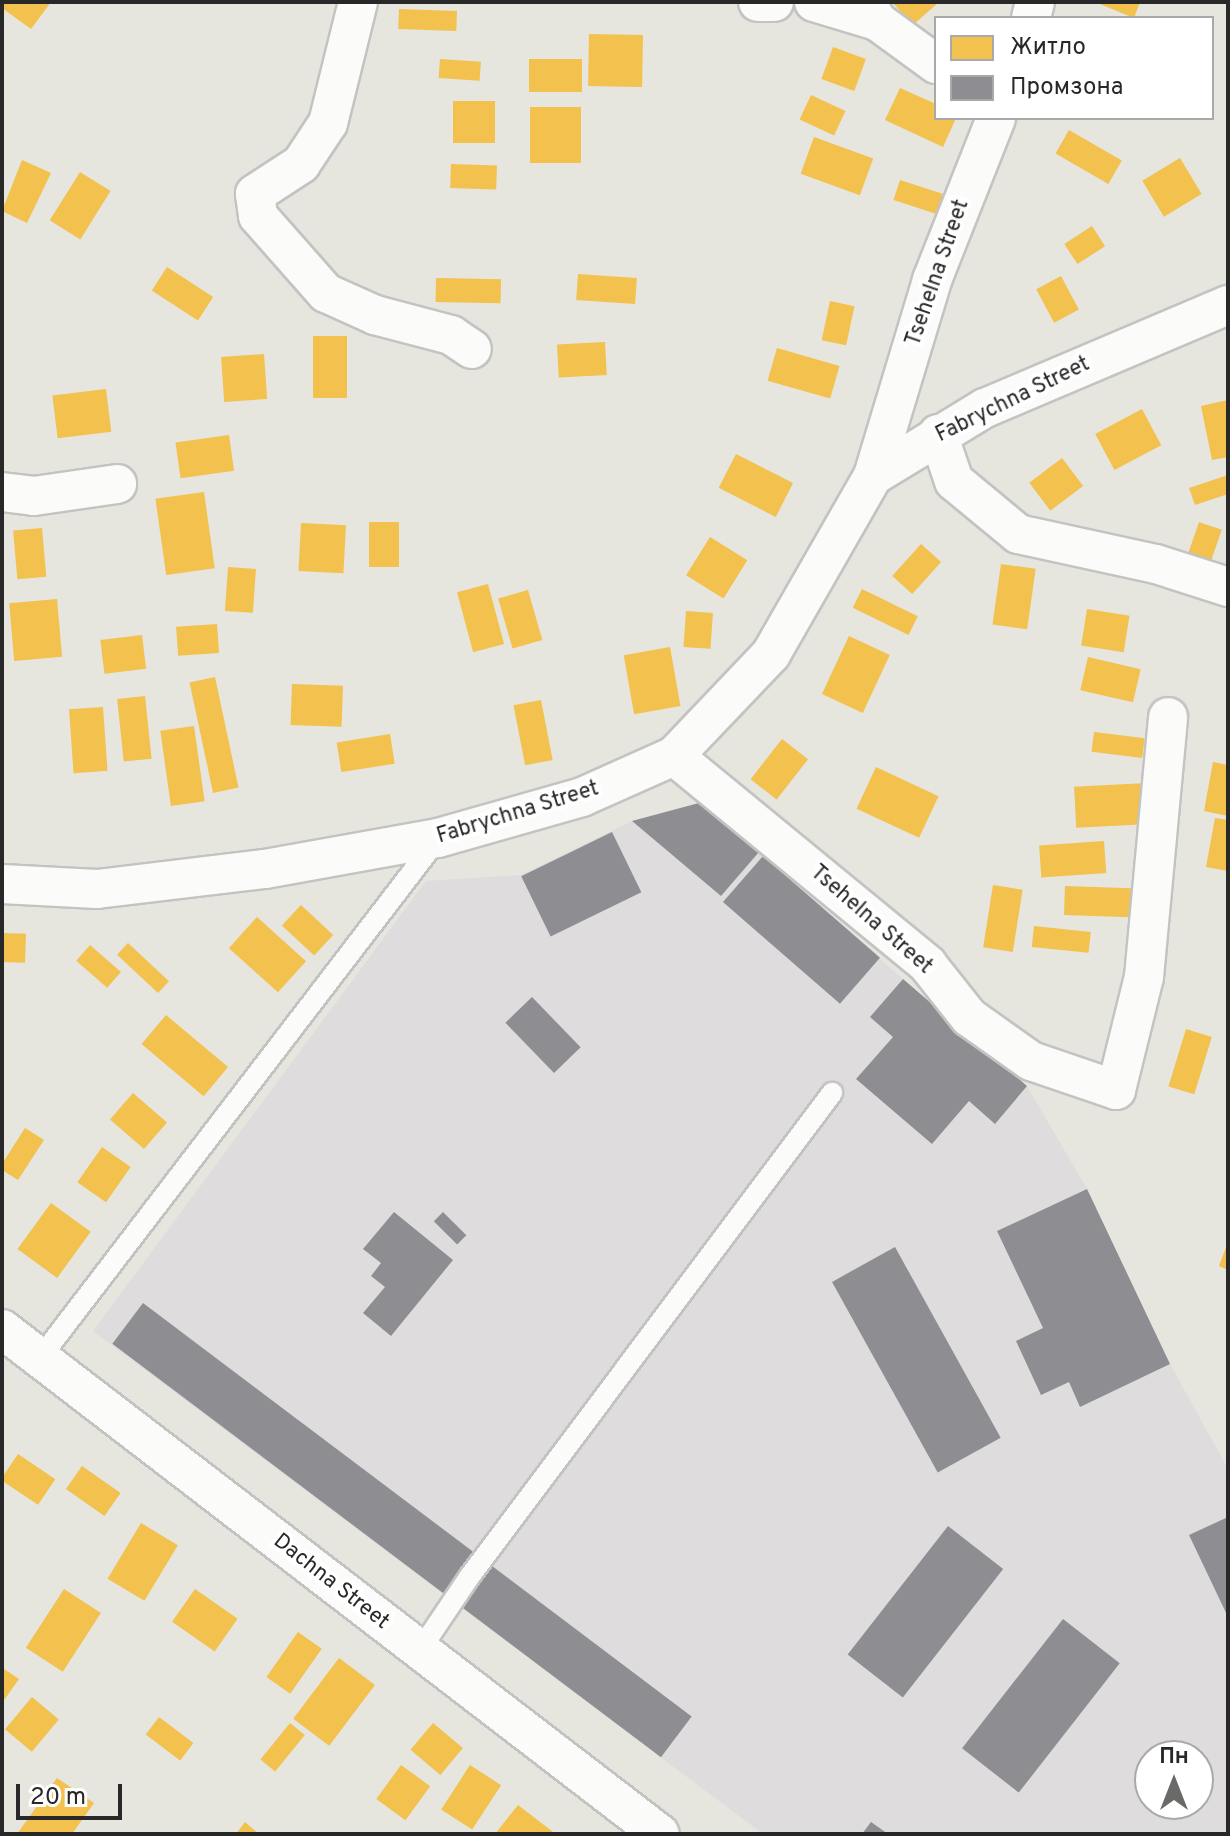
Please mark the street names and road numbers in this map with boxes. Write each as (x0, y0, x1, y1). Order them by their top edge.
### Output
street label: Tsehelna Street (901, 196, 975, 350)
street label: Fabrychna Street (932, 351, 1094, 449)
street label: Fabrychna Street (434, 776, 602, 850)
street label: Tsehelna Street (804, 860, 938, 980)
street label: Dachna Street (268, 1529, 394, 1635)

